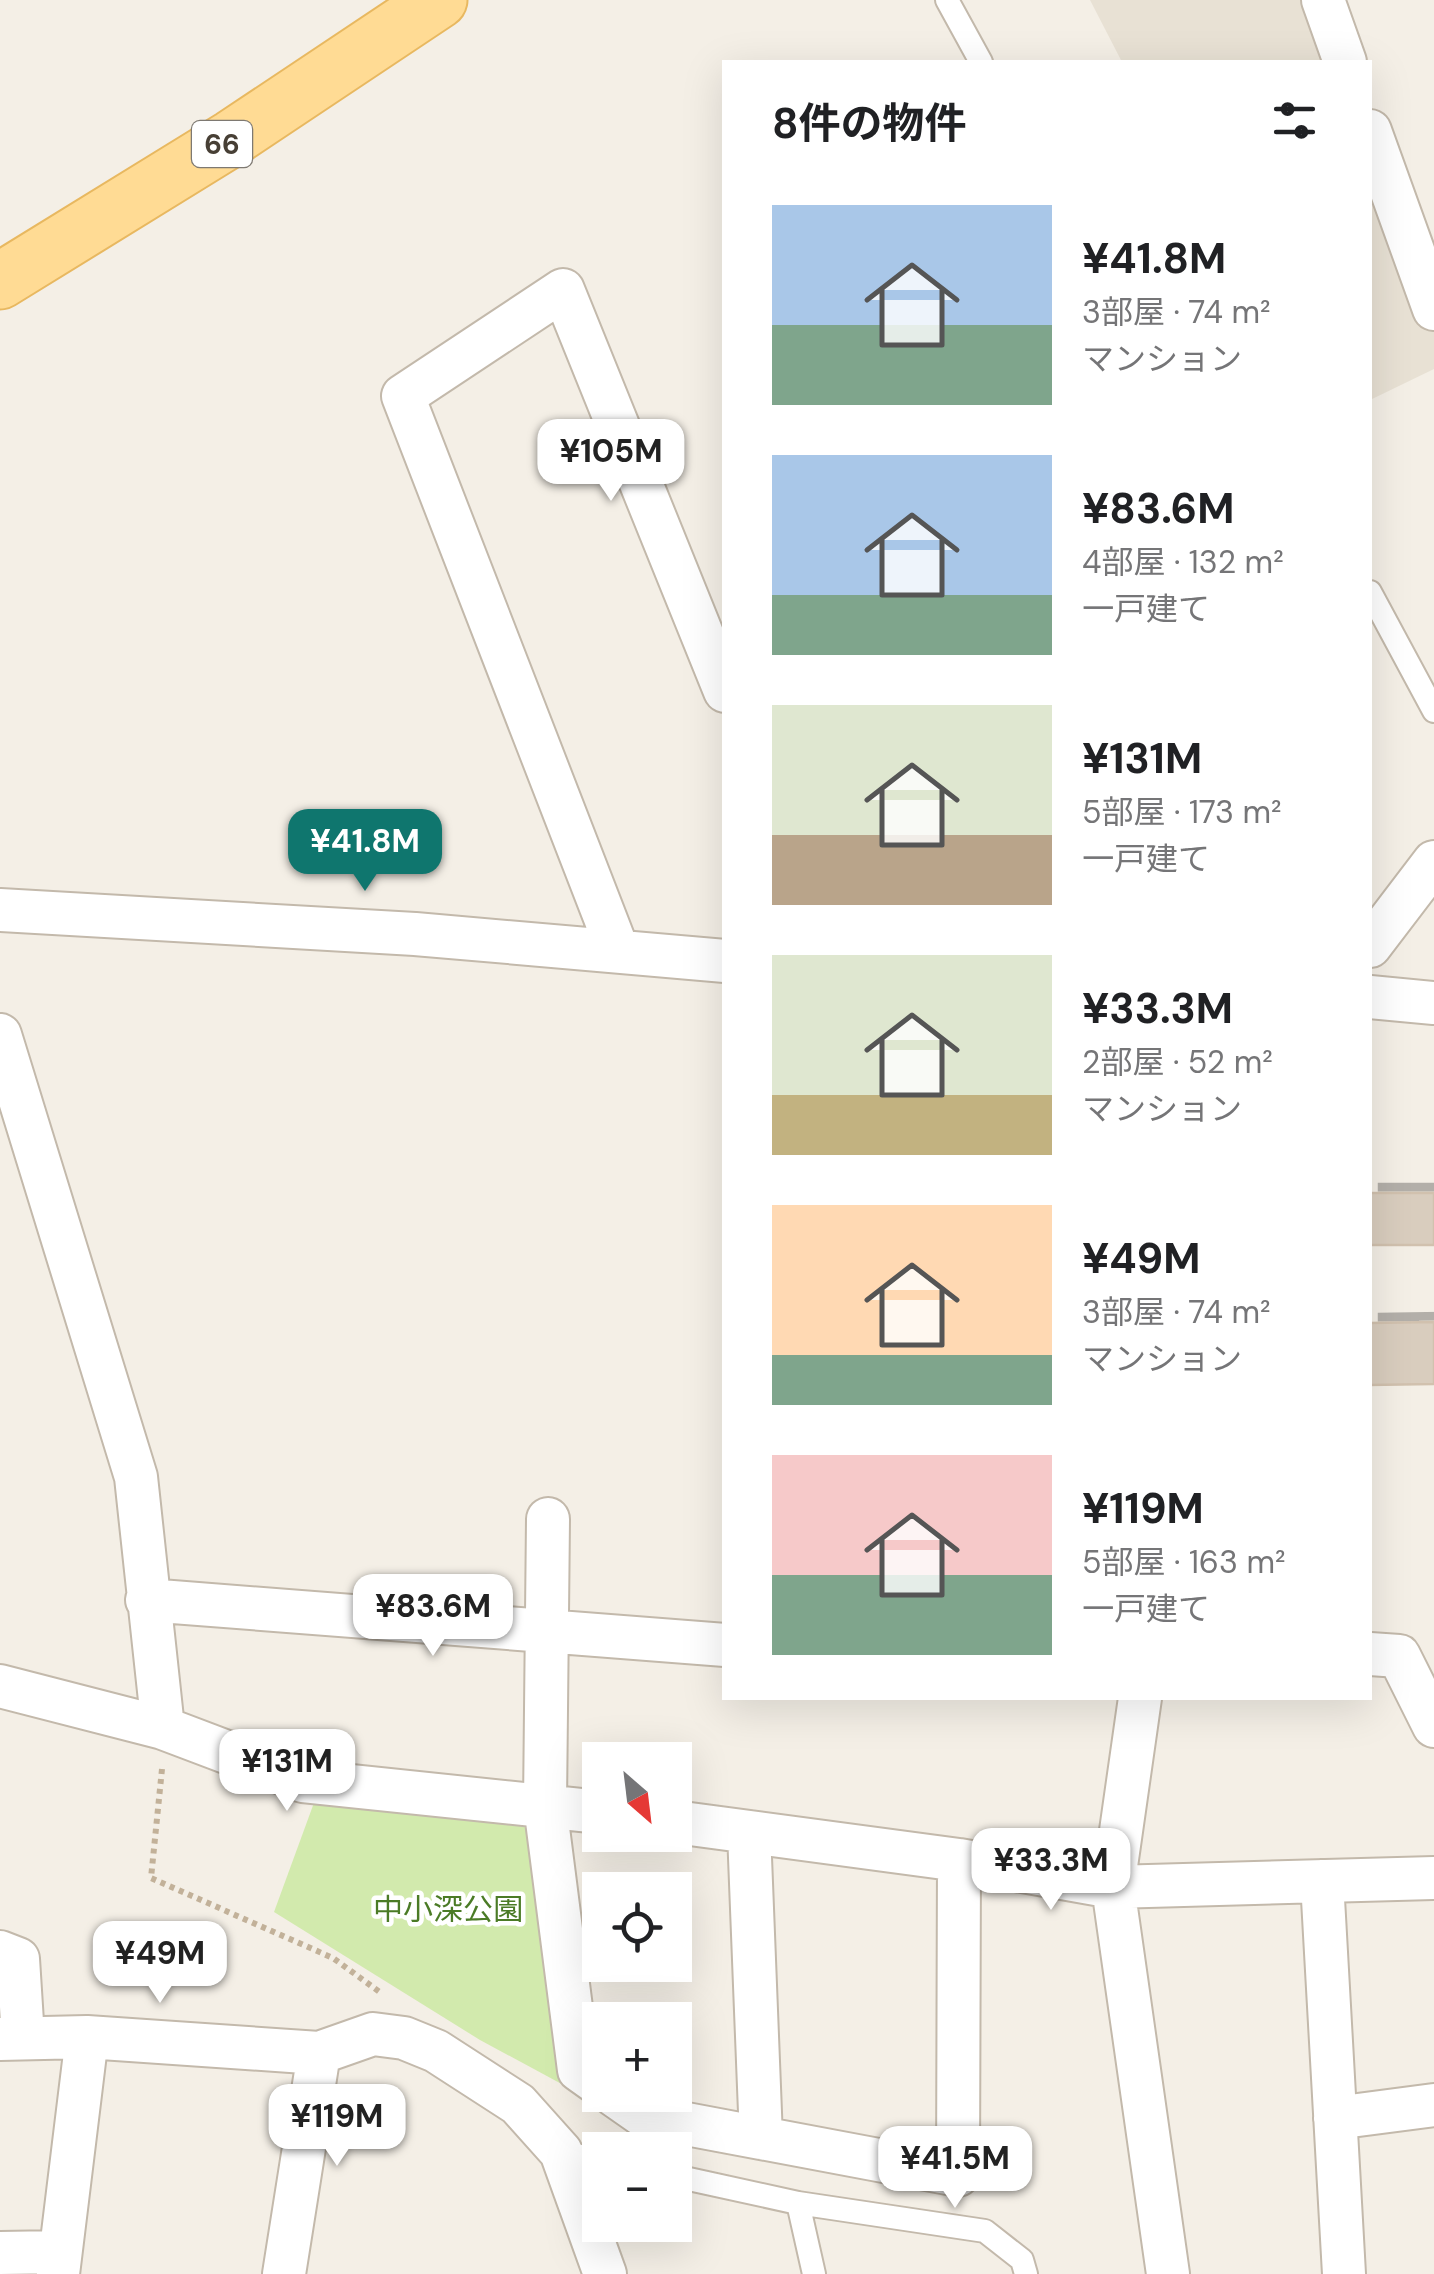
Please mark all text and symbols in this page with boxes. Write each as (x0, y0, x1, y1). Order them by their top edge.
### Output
icon: filters (1267, 93, 1322, 148)
text: 8件の物件 (772, 96, 967, 151)
road number: 66 (192, 121, 252, 167)
text: ¥41.8M (1082, 231, 1226, 286)
icon: home (852, 245, 972, 365)
text: 3部屋 · 74 m² (1082, 291, 1270, 333)
text: マンション (1082, 338, 1242, 380)
pin: ¥105M (541, 419, 681, 504)
text: ¥105M (559, 430, 663, 472)
text: ¥83.6M (1082, 481, 1234, 536)
icon: home (852, 495, 972, 615)
text: 4部屋 · 132 m² (1082, 541, 1284, 583)
text: 一戸建て (1082, 588, 1210, 630)
text: ¥131M (1082, 731, 1202, 786)
icon: home (852, 745, 972, 865)
text: 5部屋 · 173 m² (1082, 791, 1282, 833)
pin: ¥41.8M (284, 809, 446, 894)
text: ¥41.8M (310, 820, 420, 862)
text: 一戸建て (1082, 838, 1210, 880)
text: ¥33.3M (1082, 981, 1233, 1036)
icon: home (852, 995, 972, 1115)
text: 2部屋 · 52 m² (1082, 1041, 1273, 1083)
text: マンション (1082, 1088, 1242, 1130)
text: ¥49M (1082, 1231, 1200, 1286)
icon: home (852, 1245, 972, 1365)
text: 3部屋 · 74 m² (1082, 1291, 1270, 1333)
text: マンション (1082, 1338, 1242, 1380)
text: ¥119M (1082, 1481, 1204, 1536)
icon: home (852, 1495, 972, 1615)
text: 5部屋 · 163 m² (1082, 1541, 1285, 1583)
pin: ¥83.6M (352, 1574, 514, 1659)
text: ¥83.6M (375, 1585, 491, 1627)
text: 一戸建て (1082, 1588, 1210, 1630)
pin: ¥131M (217, 1729, 357, 1814)
text: ¥131M (241, 1740, 333, 1782)
north arrow (582, 1742, 692, 1852)
map controls (582, 1742, 692, 2242)
pin: ¥33.3M (970, 1828, 1132, 1913)
text: ¥33.3M (993, 1839, 1109, 1881)
button: locate (582, 1872, 692, 1982)
park label: 中小深公園 (373, 1890, 523, 1929)
pin: ¥49M (101, 1921, 219, 2006)
text: ¥49M (115, 1932, 205, 1974)
button: + (582, 2002, 692, 2112)
pin: ¥119M (267, 2084, 407, 2169)
text: ¥119M (291, 2095, 383, 2137)
pin: ¥41.5M (874, 2126, 1036, 2211)
button: − (582, 2132, 692, 2242)
text: ¥41.5M (900, 2137, 1010, 2179)

